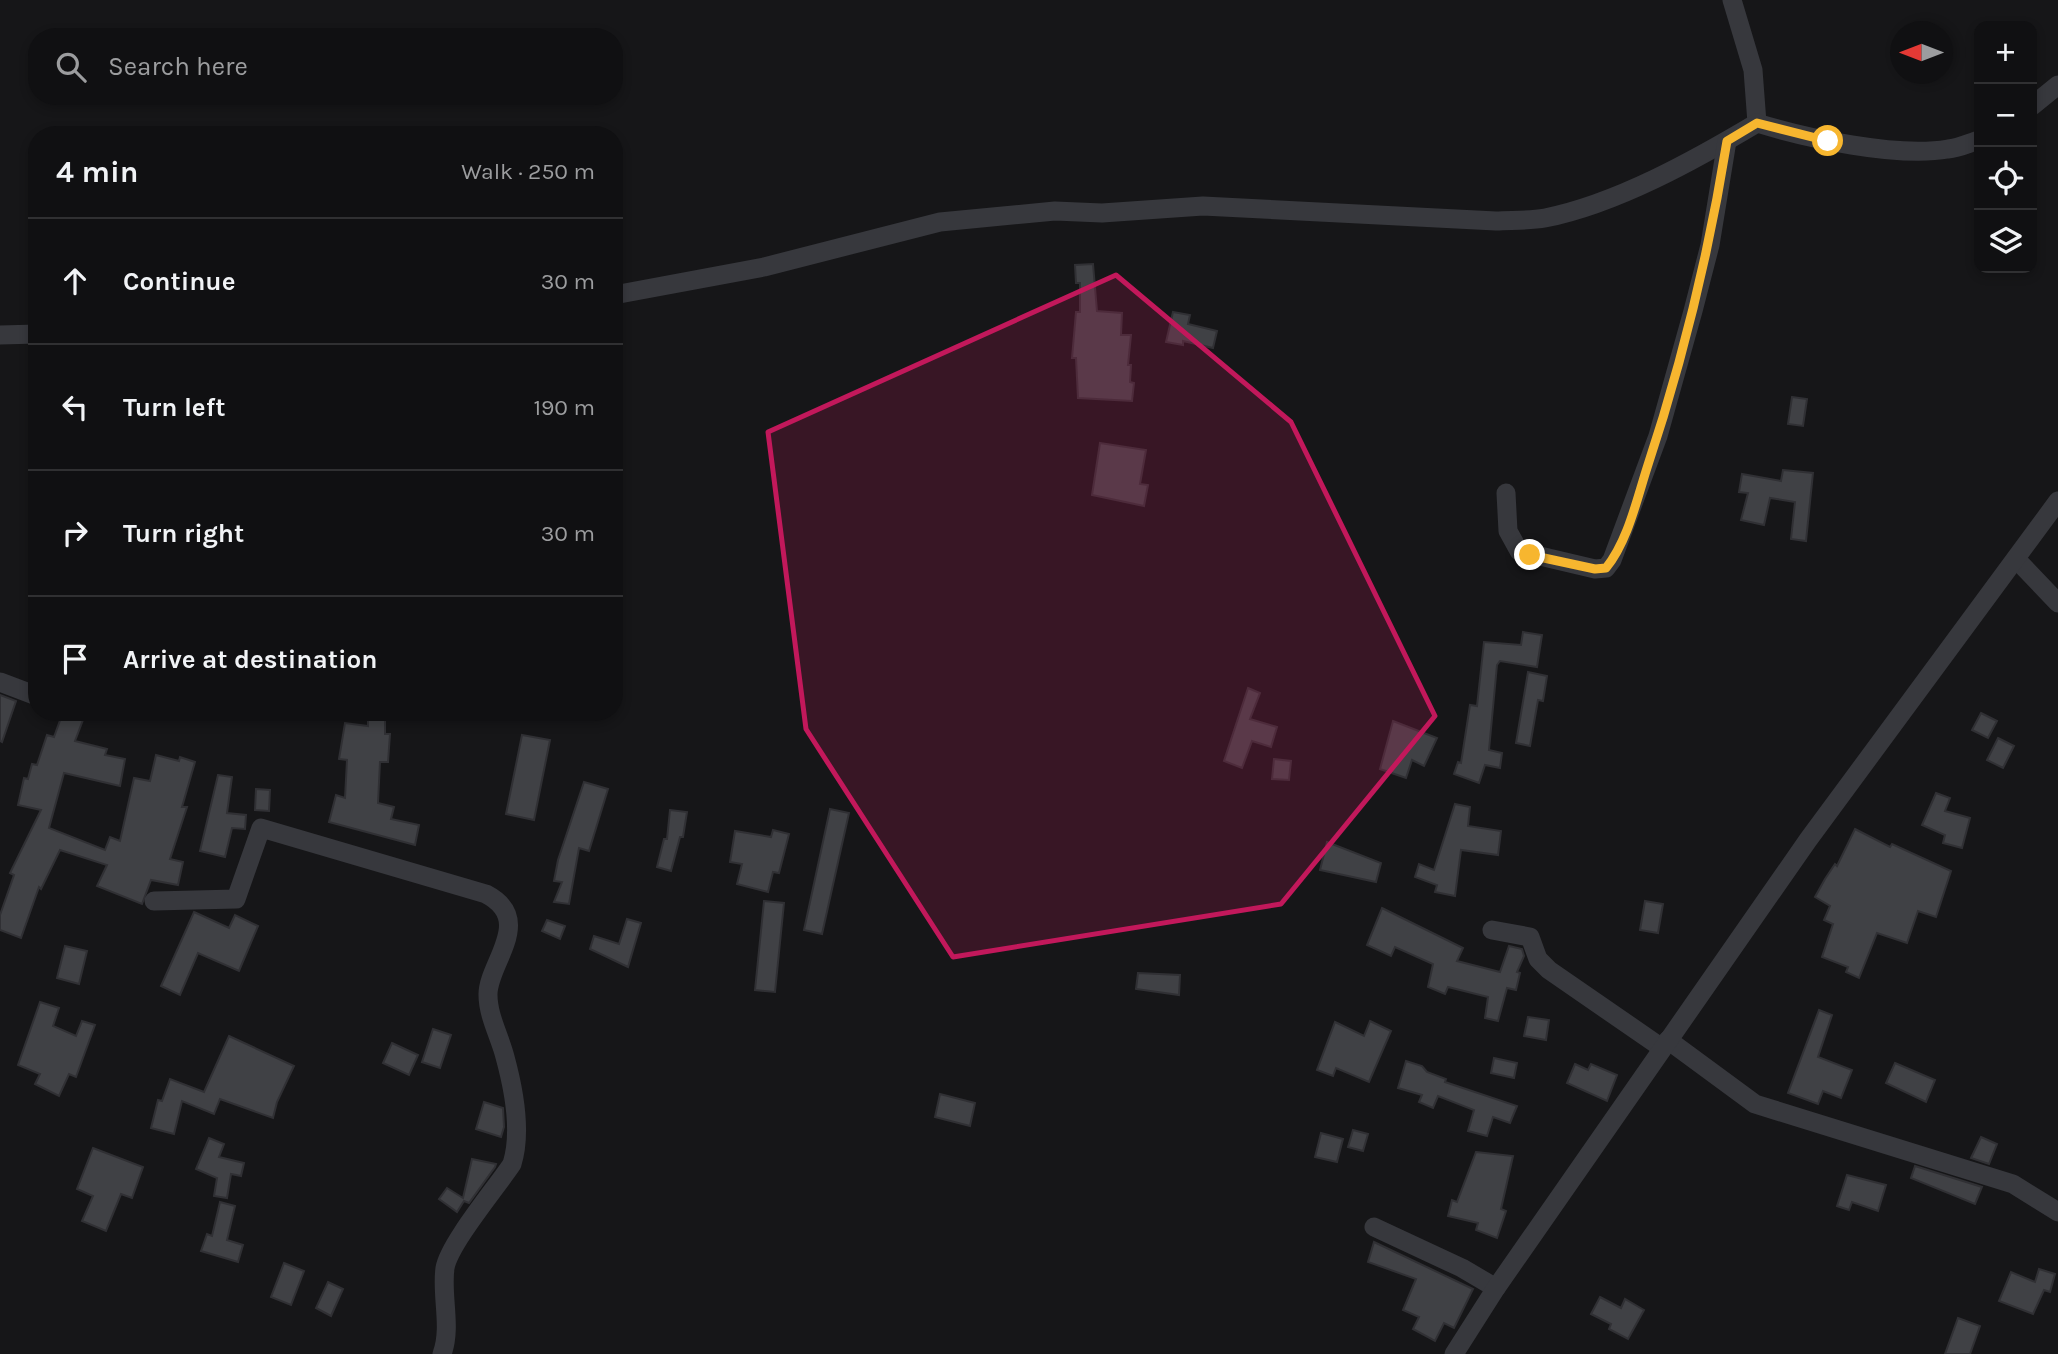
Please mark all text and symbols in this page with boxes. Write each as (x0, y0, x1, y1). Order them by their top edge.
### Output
north arrow (1890, 21, 1953, 84)
map controls (1974, 21, 2037, 273)
button: + (1974, 21, 2037, 84)
search box (28, 28, 623, 105)
icon: search (52, 48, 90, 86)
text: Search here (108, 51, 248, 82)
button: − (1974, 84, 2037, 147)
route start (1812, 125, 1843, 156)
button: locate (1974, 147, 2037, 210)
text: 4 min (56, 154, 138, 190)
text: Walk · 250 m (461, 158, 595, 185)
button: layers (1974, 210, 2037, 273)
icon: ahead (56, 262, 94, 300)
text: Continue (123, 266, 235, 297)
text: 30 m (541, 268, 595, 295)
icon: left (56, 388, 94, 426)
text: Turn left (123, 392, 225, 423)
text: 190 m (533, 394, 595, 421)
icon: right (56, 514, 94, 552)
text: Turn right (123, 518, 244, 549)
text: 30 m (541, 520, 595, 547)
route end (1514, 539, 1545, 570)
icon: arrive (56, 640, 94, 678)
text: Arrive at destination (123, 644, 377, 675)

